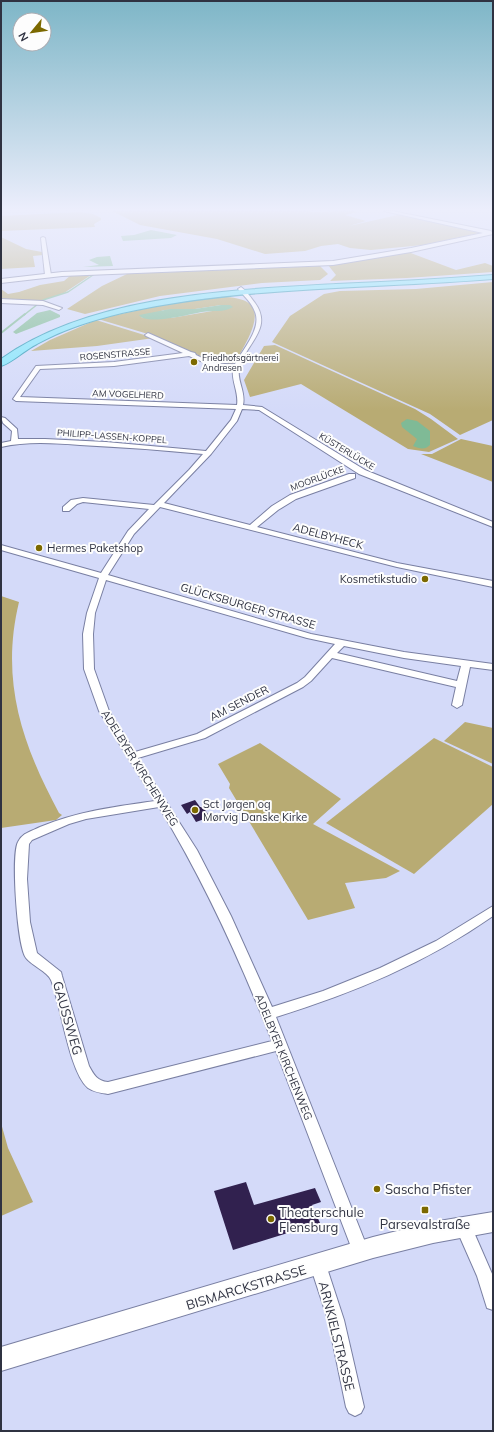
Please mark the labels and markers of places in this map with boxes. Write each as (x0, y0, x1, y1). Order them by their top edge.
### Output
place label: Friedhofsgärtnerei Andresen (202, 352, 278, 373)
marker: Friedhofsgärtnerei Andresen (189, 357, 199, 367)
place label: Hermes Paketshop (47, 541, 143, 555)
marker: Hermes Paketshop (34, 543, 44, 553)
place label: Kosmetikstudio (340, 572, 417, 586)
marker: Kosmetikstudio (420, 574, 430, 584)
place label: Sct Jørgen og Mørvig Danske Kirke (203, 797, 307, 824)
marker: Sct Jørgen og Mørvig Danske Kirke (190, 805, 200, 815)
place label: Sascha Pfister (385, 1181, 471, 1197)
marker: Sascha Pfister (372, 1184, 382, 1194)
place label: Theaterschule Flensburg (279, 1204, 364, 1235)
marker: Parsevalstraße (420, 1205, 430, 1215)
marker: Theaterschule Flensburg (266, 1214, 276, 1224)
place label: Parsevalstraße (380, 1216, 470, 1232)

